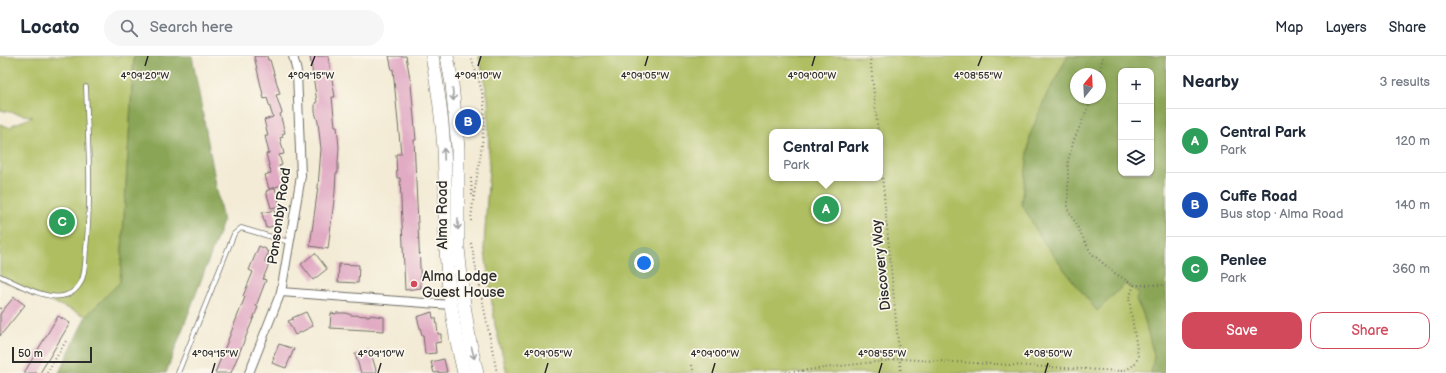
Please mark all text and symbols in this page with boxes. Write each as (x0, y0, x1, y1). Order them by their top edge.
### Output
search box (104, 10, 384, 46)
text: Locato (20, 16, 80, 39)
icon: search (118, 17, 140, 39)
text: Search here (150, 18, 233, 37)
text: Map (1275, 19, 1303, 36)
text: Layers (1325, 19, 1367, 36)
text: Share (1389, 19, 1426, 36)
north arrow (1070, 68, 1106, 104)
map controls (1118, 68, 1154, 176)
button: + (1118, 68, 1154, 104)
text: 4°09'20"W (121, 70, 169, 82)
text: 4°09'15"W (288, 70, 334, 82)
text: 4°09'10"W (455, 70, 501, 82)
text: 4°09'05"W (621, 70, 669, 82)
text: 4°09'00"W (788, 70, 836, 82)
text: 4°08'55"W (954, 70, 1002, 82)
text: Nearby (1182, 72, 1239, 92)
text: 3 results (1379, 74, 1430, 90)
one-way arrow (449, 88, 457, 101)
button: − (1118, 104, 1154, 140)
pin: B (455, 107, 481, 137)
text: Central Park (1220, 123, 1306, 142)
popup (769, 129, 883, 181)
text: A (1191, 133, 1199, 149)
text: 120 m (1395, 133, 1430, 149)
text: Central Park (783, 138, 869, 157)
button: layers (1118, 140, 1154, 176)
text: Park (1220, 142, 1246, 158)
one-way arrow (440, 148, 448, 161)
text: Park (783, 157, 809, 173)
street label: Ponsonby Road (264, 166, 294, 266)
street label: Alma Road (434, 181, 451, 249)
text: Cuffe Road (1220, 187, 1297, 206)
pin: A (813, 194, 839, 224)
text: B (1190, 197, 1200, 213)
text: 140 m (1395, 197, 1430, 213)
text: Bus stop · Alma Road (1220, 206, 1343, 222)
pin: C (49, 207, 75, 237)
one-way arrow (454, 217, 462, 230)
street label: Discovery Way (868, 218, 894, 311)
text: Penlee (1220, 251, 1267, 270)
your location (634, 253, 654, 273)
text: C (1190, 261, 1200, 277)
text: 360 m (1392, 261, 1430, 277)
place label: Alma Lodge Guest House (422, 268, 505, 301)
text: Park (1220, 270, 1246, 286)
marker: Alma Lodge Guest House (409, 279, 419, 289)
button: Save (1182, 312, 1302, 349)
button: Share (1310, 312, 1430, 349)
scale bar (12, 345, 92, 364)
one-way arrow (469, 346, 477, 359)
text: 50 m (18, 347, 43, 360)
text: 4°09'15"W (192, 348, 238, 360)
text: 4°09'10"W (358, 348, 404, 360)
text: 4°09'05"W (524, 348, 572, 360)
text: 4°09'00"W (691, 348, 739, 360)
text: 4°08'55"W (858, 348, 906, 360)
text: 4°08'50"W (1024, 348, 1072, 360)

